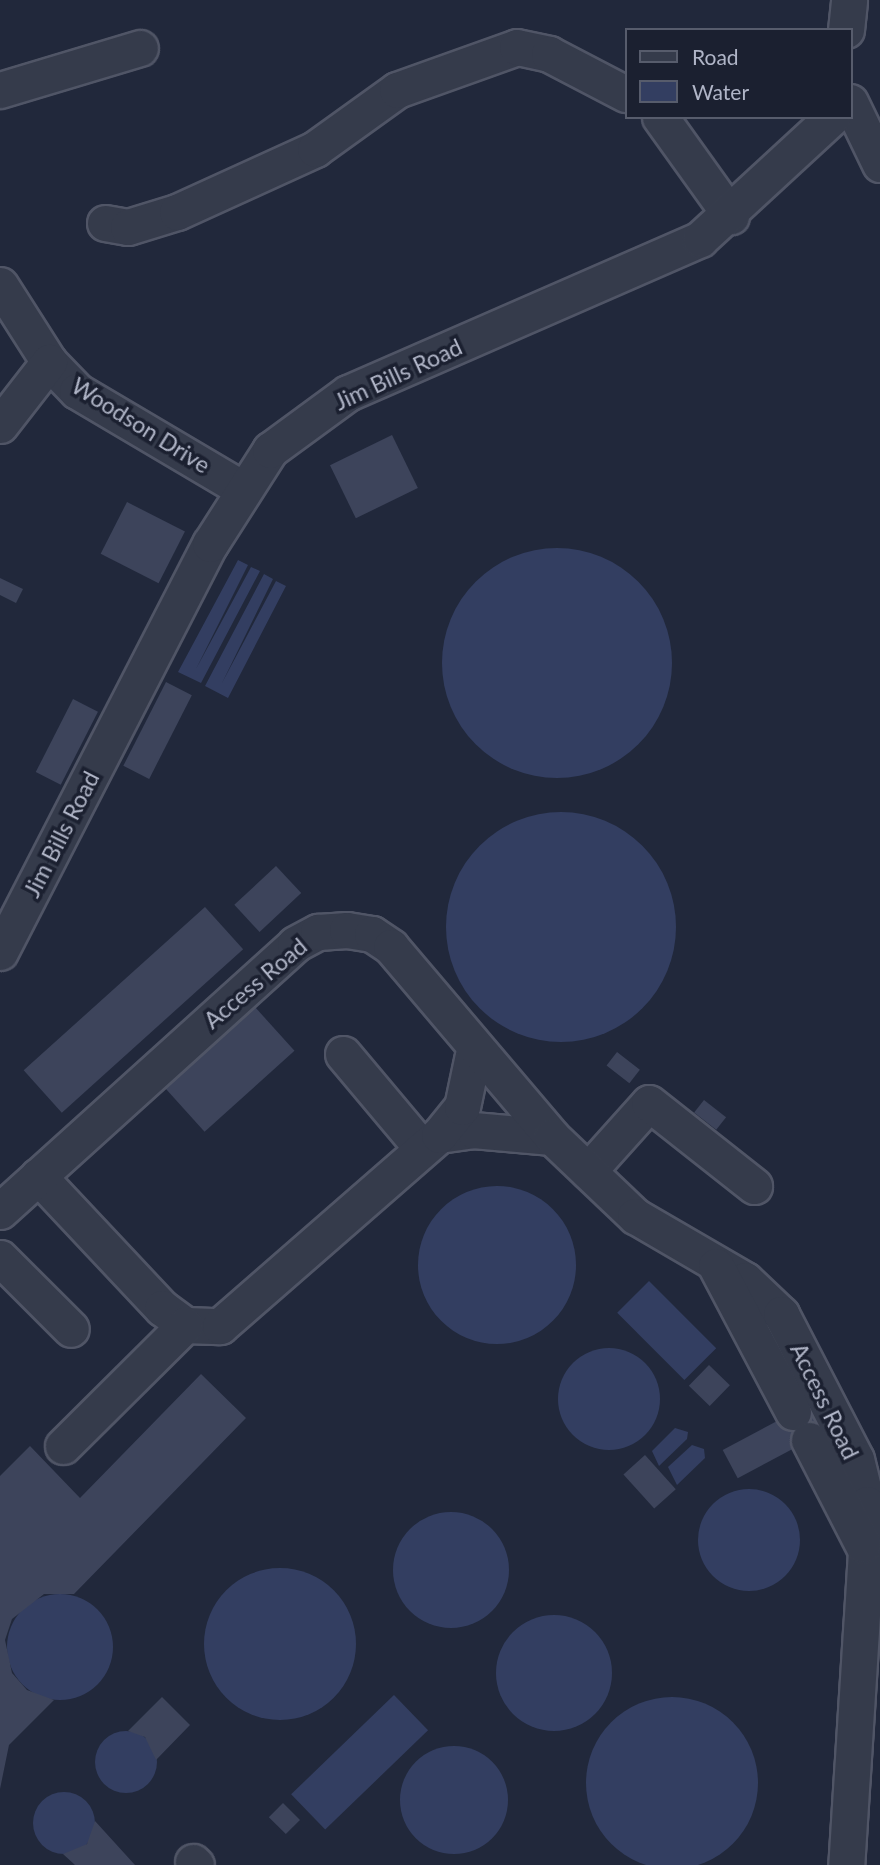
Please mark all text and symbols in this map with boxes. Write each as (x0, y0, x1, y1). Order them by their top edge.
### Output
legend (624, 28, 852, 119)
text: Road (692, 44, 739, 69)
text: Water (692, 79, 749, 104)
street label: Jim Bills Road (330, 332, 466, 416)
street label: Woodson Drive (67, 371, 215, 479)
street label: Jim Bills Road (17, 766, 105, 902)
street label: Access Road (198, 932, 312, 1034)
street label: Access Road (785, 1338, 865, 1464)

